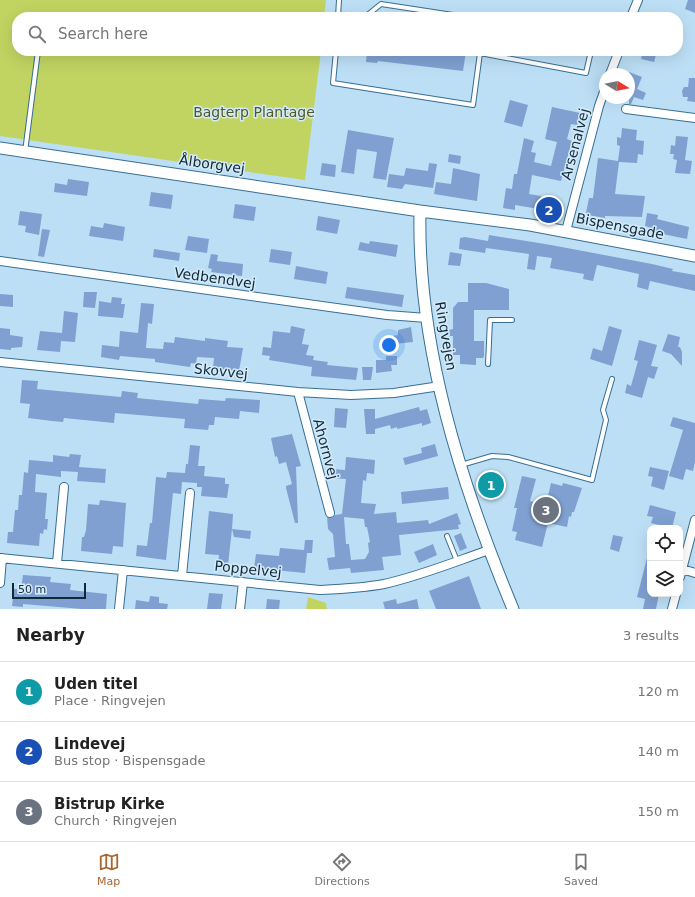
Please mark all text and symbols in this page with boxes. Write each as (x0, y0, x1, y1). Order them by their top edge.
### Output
search box (12, 12, 683, 56)
icon: search (26, 23, 48, 45)
text: Search here (58, 25, 148, 43)
north arrow (599, 68, 635, 104)
park label: Bagterp Plantage (193, 104, 315, 120)
street label: Arsenalvej (558, 106, 592, 182)
street label: Ålborgvej (178, 151, 246, 177)
pin: 2 (536, 195, 562, 225)
street label: Bispensgade (575, 210, 665, 242)
street label: Vedbendvej (173, 264, 257, 292)
street label: Ringvejen (432, 300, 460, 372)
your location (379, 335, 399, 355)
street label: Skovvej (193, 360, 249, 382)
street label: Ahornvej (310, 417, 342, 481)
pin: 1 (478, 470, 504, 500)
pin: 3 (533, 495, 559, 525)
map controls (647, 525, 683, 597)
button: locate (647, 525, 683, 561)
street label: Poppelvej (214, 558, 282, 580)
button: layers (647, 561, 683, 597)
scale bar (12, 581, 86, 600)
text: 50 m (18, 583, 46, 596)
text: Nearby (16, 625, 85, 645)
text: 3 results (623, 628, 679, 643)
text: Uden titel (54, 675, 138, 693)
text: 1 (24, 684, 34, 699)
text: 120 m (637, 684, 679, 699)
text: Place · Ringvejen (54, 693, 166, 708)
text: Lindevej (54, 735, 125, 753)
text: 2 (24, 744, 34, 759)
text: 140 m (637, 744, 679, 759)
text: Bus stop · Bispensgade (54, 753, 206, 768)
text: Bistrup Kirke (54, 795, 165, 813)
text: 3 (24, 804, 34, 819)
text: 150 m (637, 804, 679, 819)
text: Church · Ringvejen (54, 813, 177, 828)
tab: Map (97, 851, 120, 888)
tab: Directions (314, 851, 370, 888)
tab: Saved (564, 851, 598, 888)

